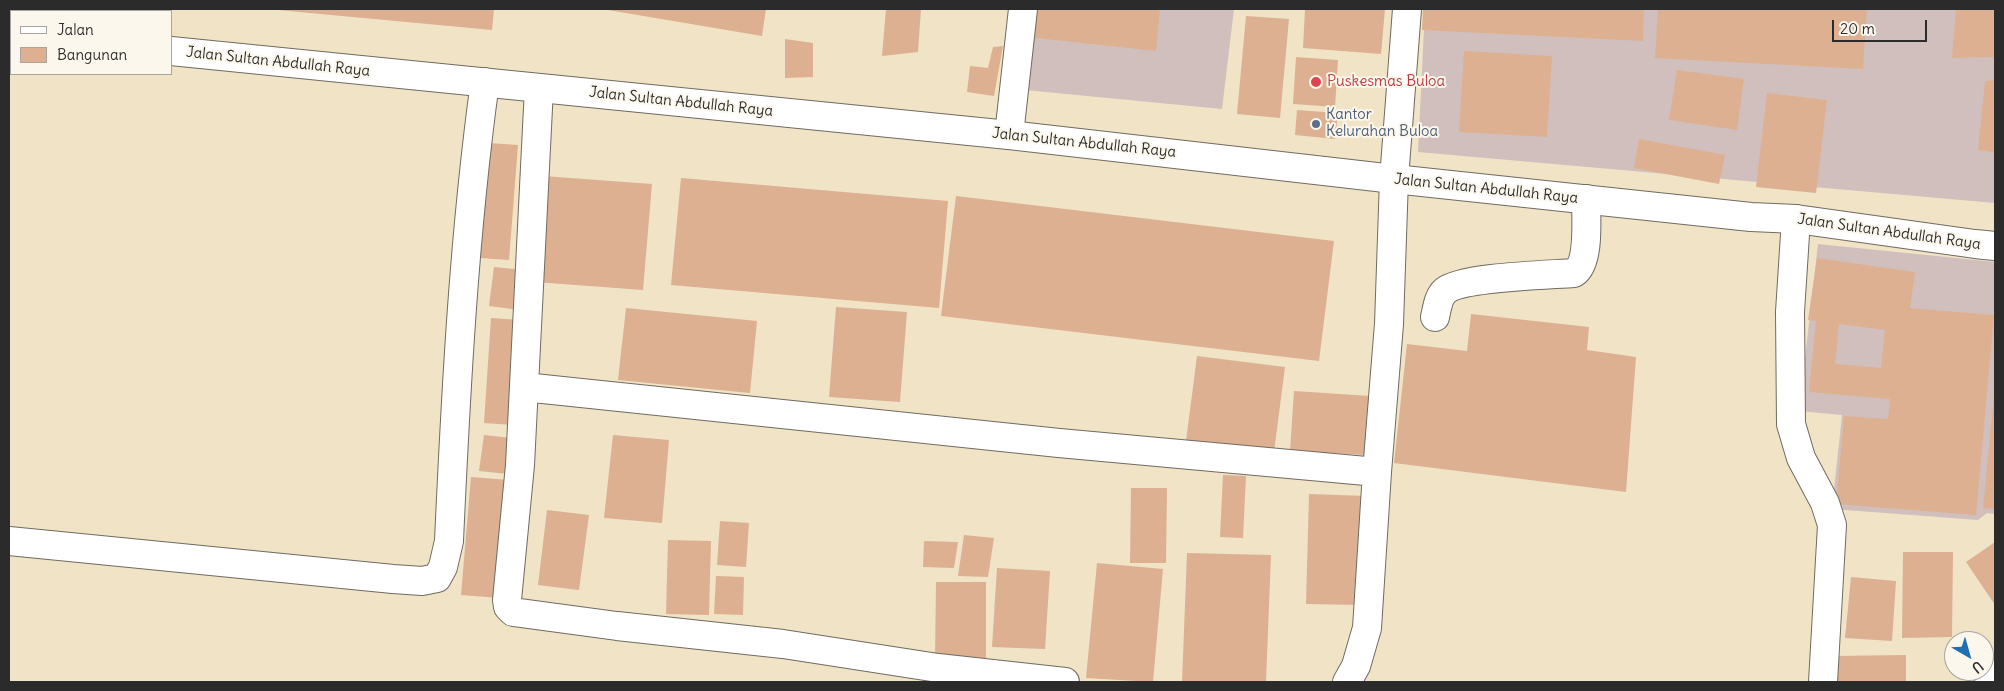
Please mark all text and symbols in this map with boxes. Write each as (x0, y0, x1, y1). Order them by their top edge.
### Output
legend (10, 10, 172, 75)
scale bar (1834, 10, 1929, 42)
text: 20 m (1840, 19, 1875, 38)
text: Jalan (57, 20, 94, 39)
street label: Jalan Sultan Abdullah Raya (185, 43, 371, 81)
text: Bangunan (57, 45, 127, 64)
place label: Puskesmas Buloa (1327, 73, 1445, 91)
marker: Puskesmas Buloa (1309, 75, 1323, 89)
street label: Jalan Sultan Abdullah Raya (588, 83, 774, 121)
place label: Kantor Kelurahan Buloa (1326, 106, 1438, 141)
marker: Kantor Kelurahan Buloa (1310, 118, 1322, 130)
street label: Jalan Sultan Abdullah Raya (991, 124, 1177, 162)
street label: Jalan Sultan Abdullah Raya (1393, 170, 1579, 208)
street label: Jalan Sultan Abdullah Raya (1796, 210, 1982, 254)
north arrow (1944, 631, 1994, 681)
text: U (1968, 657, 1987, 677)

